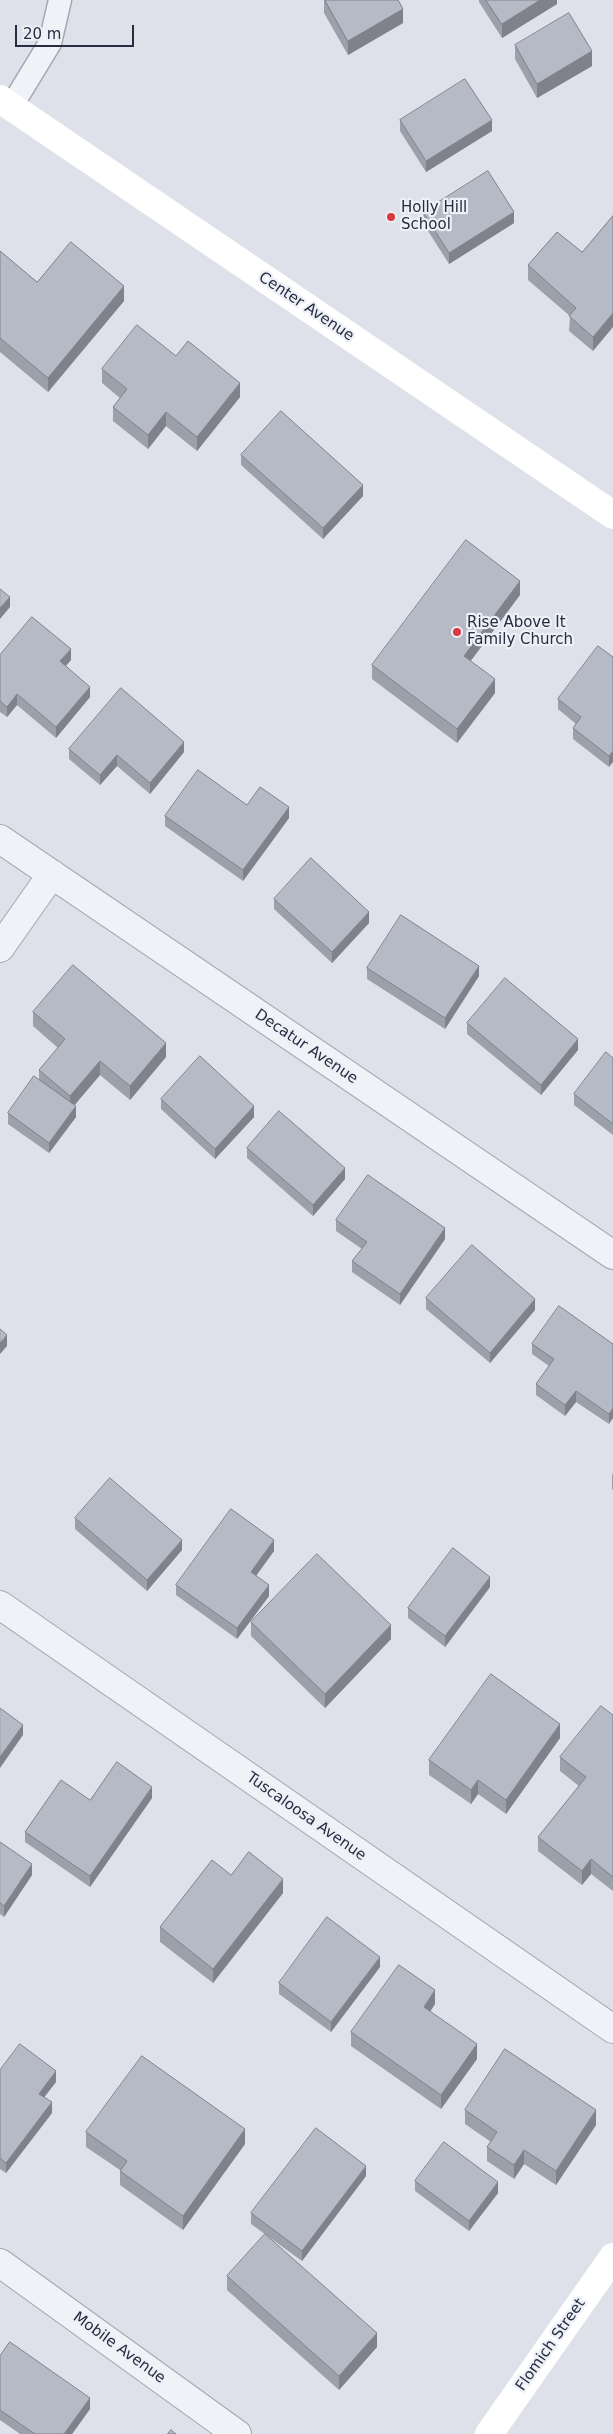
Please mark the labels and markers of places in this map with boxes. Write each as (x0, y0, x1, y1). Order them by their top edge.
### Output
place label: Holly Hill School (401, 199, 467, 234)
marker: Holly Hill School (385, 211, 397, 223)
place label: Rise Above It Family Church (467, 614, 573, 649)
marker: Rise Above It Family Church (451, 626, 463, 638)

